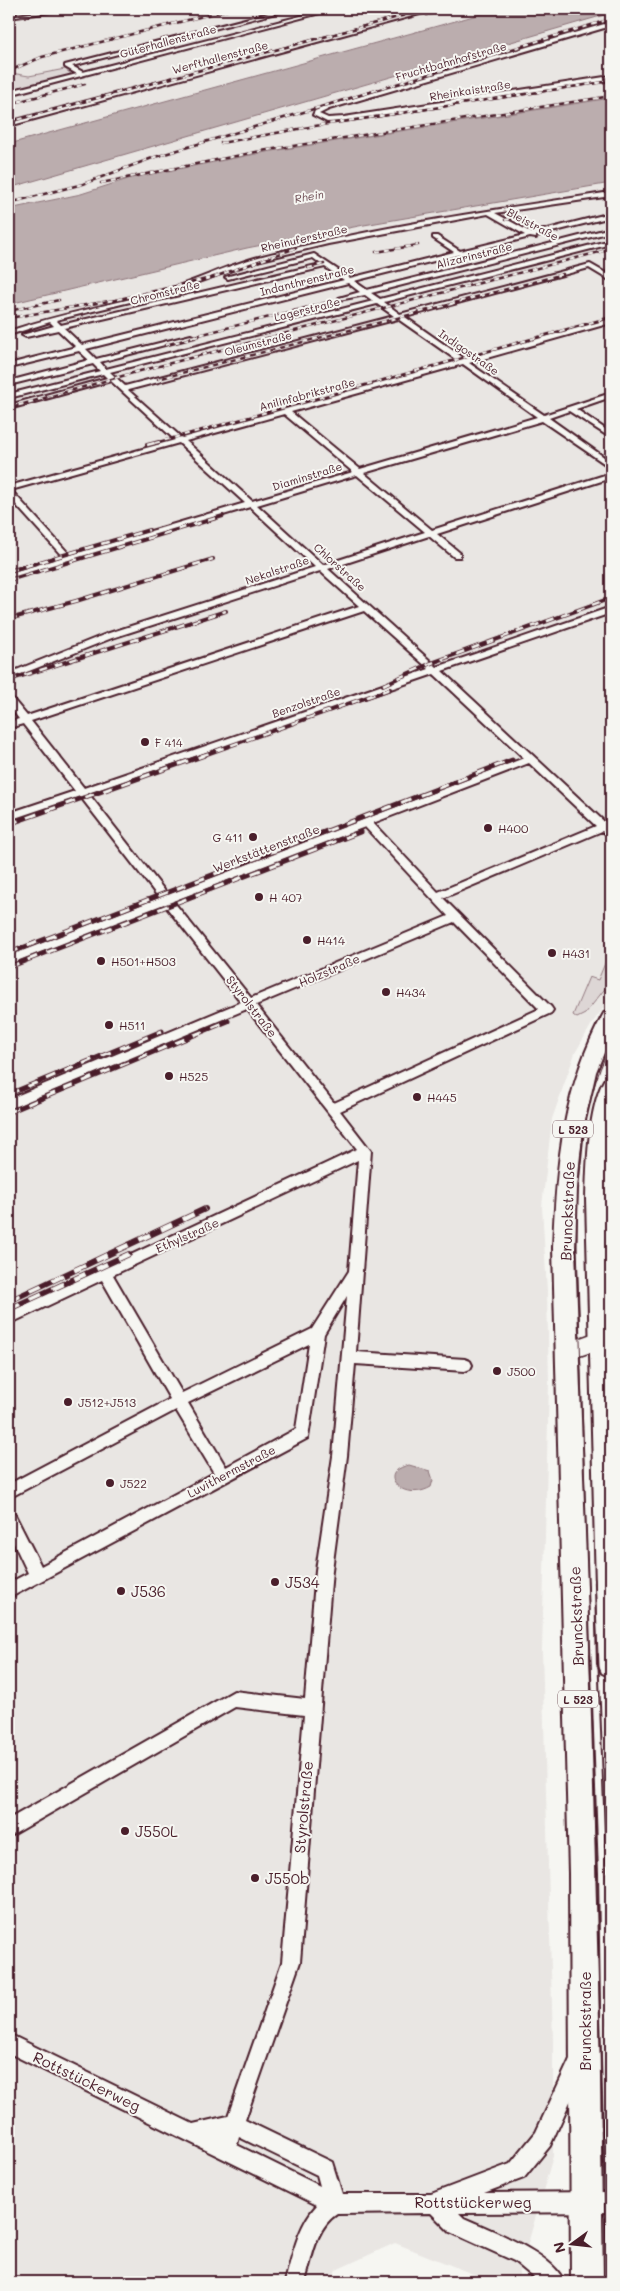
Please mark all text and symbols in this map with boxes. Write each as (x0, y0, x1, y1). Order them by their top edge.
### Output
street label: Güterhallenstraße (118, 21, 218, 61)
street label: Werfthallenstraße (170, 37, 270, 77)
street label: Fruchtbahnhofstraße (394, 38, 508, 84)
street label: Rheinkaistraße (428, 76, 512, 104)
water label: Rhein (293, 186, 325, 206)
street label: Bleistraße (505, 204, 561, 244)
street label: Rheinuferstraße (259, 221, 349, 255)
street label: Alizarinstraße (434, 238, 514, 272)
street label: Indanthrenstraße (258, 261, 356, 299)
street label: Chromstraße (129, 276, 202, 308)
street label: Lagerstraße (272, 293, 342, 324)
street label: Indigostraße (436, 326, 502, 378)
street label: Oleumstraße (223, 327, 294, 359)
street label: Anilinfabrikstraße (257, 374, 357, 414)
street label: Diaminstraße (270, 458, 344, 494)
street label: Chlorstraße (311, 540, 369, 595)
street label: Nekalstraße (243, 552, 311, 588)
street label: Benzolstraße (270, 683, 342, 721)
place label: F 414 (155, 735, 183, 750)
marker: F 414 (139, 736, 151, 748)
street label: Werkstättenstraße (210, 820, 322, 876)
place label: H400 (498, 820, 529, 836)
marker: H400 (482, 822, 494, 834)
place label: G 411 (212, 829, 243, 845)
marker: G 411 (247, 831, 259, 843)
place label: H 407 (269, 889, 303, 905)
marker: H 407 (253, 891, 265, 903)
place label: H414 (317, 932, 345, 948)
marker: H414 (301, 934, 313, 946)
place label: H431 (562, 945, 590, 961)
marker: H431 (546, 947, 558, 959)
street label: Holzstraße (296, 950, 362, 990)
place label: H501+H503 (111, 953, 176, 969)
marker: H501+H503 (95, 955, 107, 967)
street label: Styrolstraße (223, 972, 281, 1040)
place label: H434 (396, 984, 426, 1000)
marker: H434 (380, 986, 392, 998)
place label: H511 (119, 1017, 145, 1033)
marker: H511 (103, 1019, 115, 1031)
place label: H525 (179, 1068, 208, 1084)
marker: H525 (163, 1070, 175, 1082)
place label: H445 (427, 1089, 457, 1105)
marker: H445 (411, 1091, 423, 1103)
road number: L 523 (553, 1120, 593, 1138)
street label: Brunckstraße (555, 1161, 579, 1261)
street label: Ethylstraße (153, 1214, 221, 1256)
place label: J500 (507, 1363, 536, 1379)
marker: J500 (491, 1365, 503, 1377)
place label: J512+J513 (78, 1394, 136, 1410)
marker: J512+J513 (62, 1396, 74, 1408)
street label: Luvithermstraße (184, 1441, 278, 1501)
place label: J522 (120, 1475, 147, 1491)
marker: J522 (104, 1477, 116, 1489)
street label: Brunckstraße (564, 1566, 588, 1666)
place label: J534 (285, 1572, 320, 1592)
marker: J534 (269, 1576, 281, 1588)
place label: J536 (131, 1581, 166, 1601)
marker: J536 (115, 1585, 127, 1597)
road number: L 523 (558, 1690, 598, 1708)
street label: Styrolstraße (289, 1760, 317, 1854)
place label: J550L (135, 1821, 178, 1841)
marker: J550L (119, 1825, 131, 1837)
place label: J550b (265, 1868, 310, 1888)
marker: J550b (249, 1872, 261, 1884)
street label: Brunckstraße (575, 1971, 595, 2071)
street label: Rottstückerweg (30, 2046, 144, 2116)
street label: Rottstückerweg (414, 2192, 532, 2212)
north arrow (548, 2218, 598, 2268)
text: N (548, 2240, 570, 2255)

